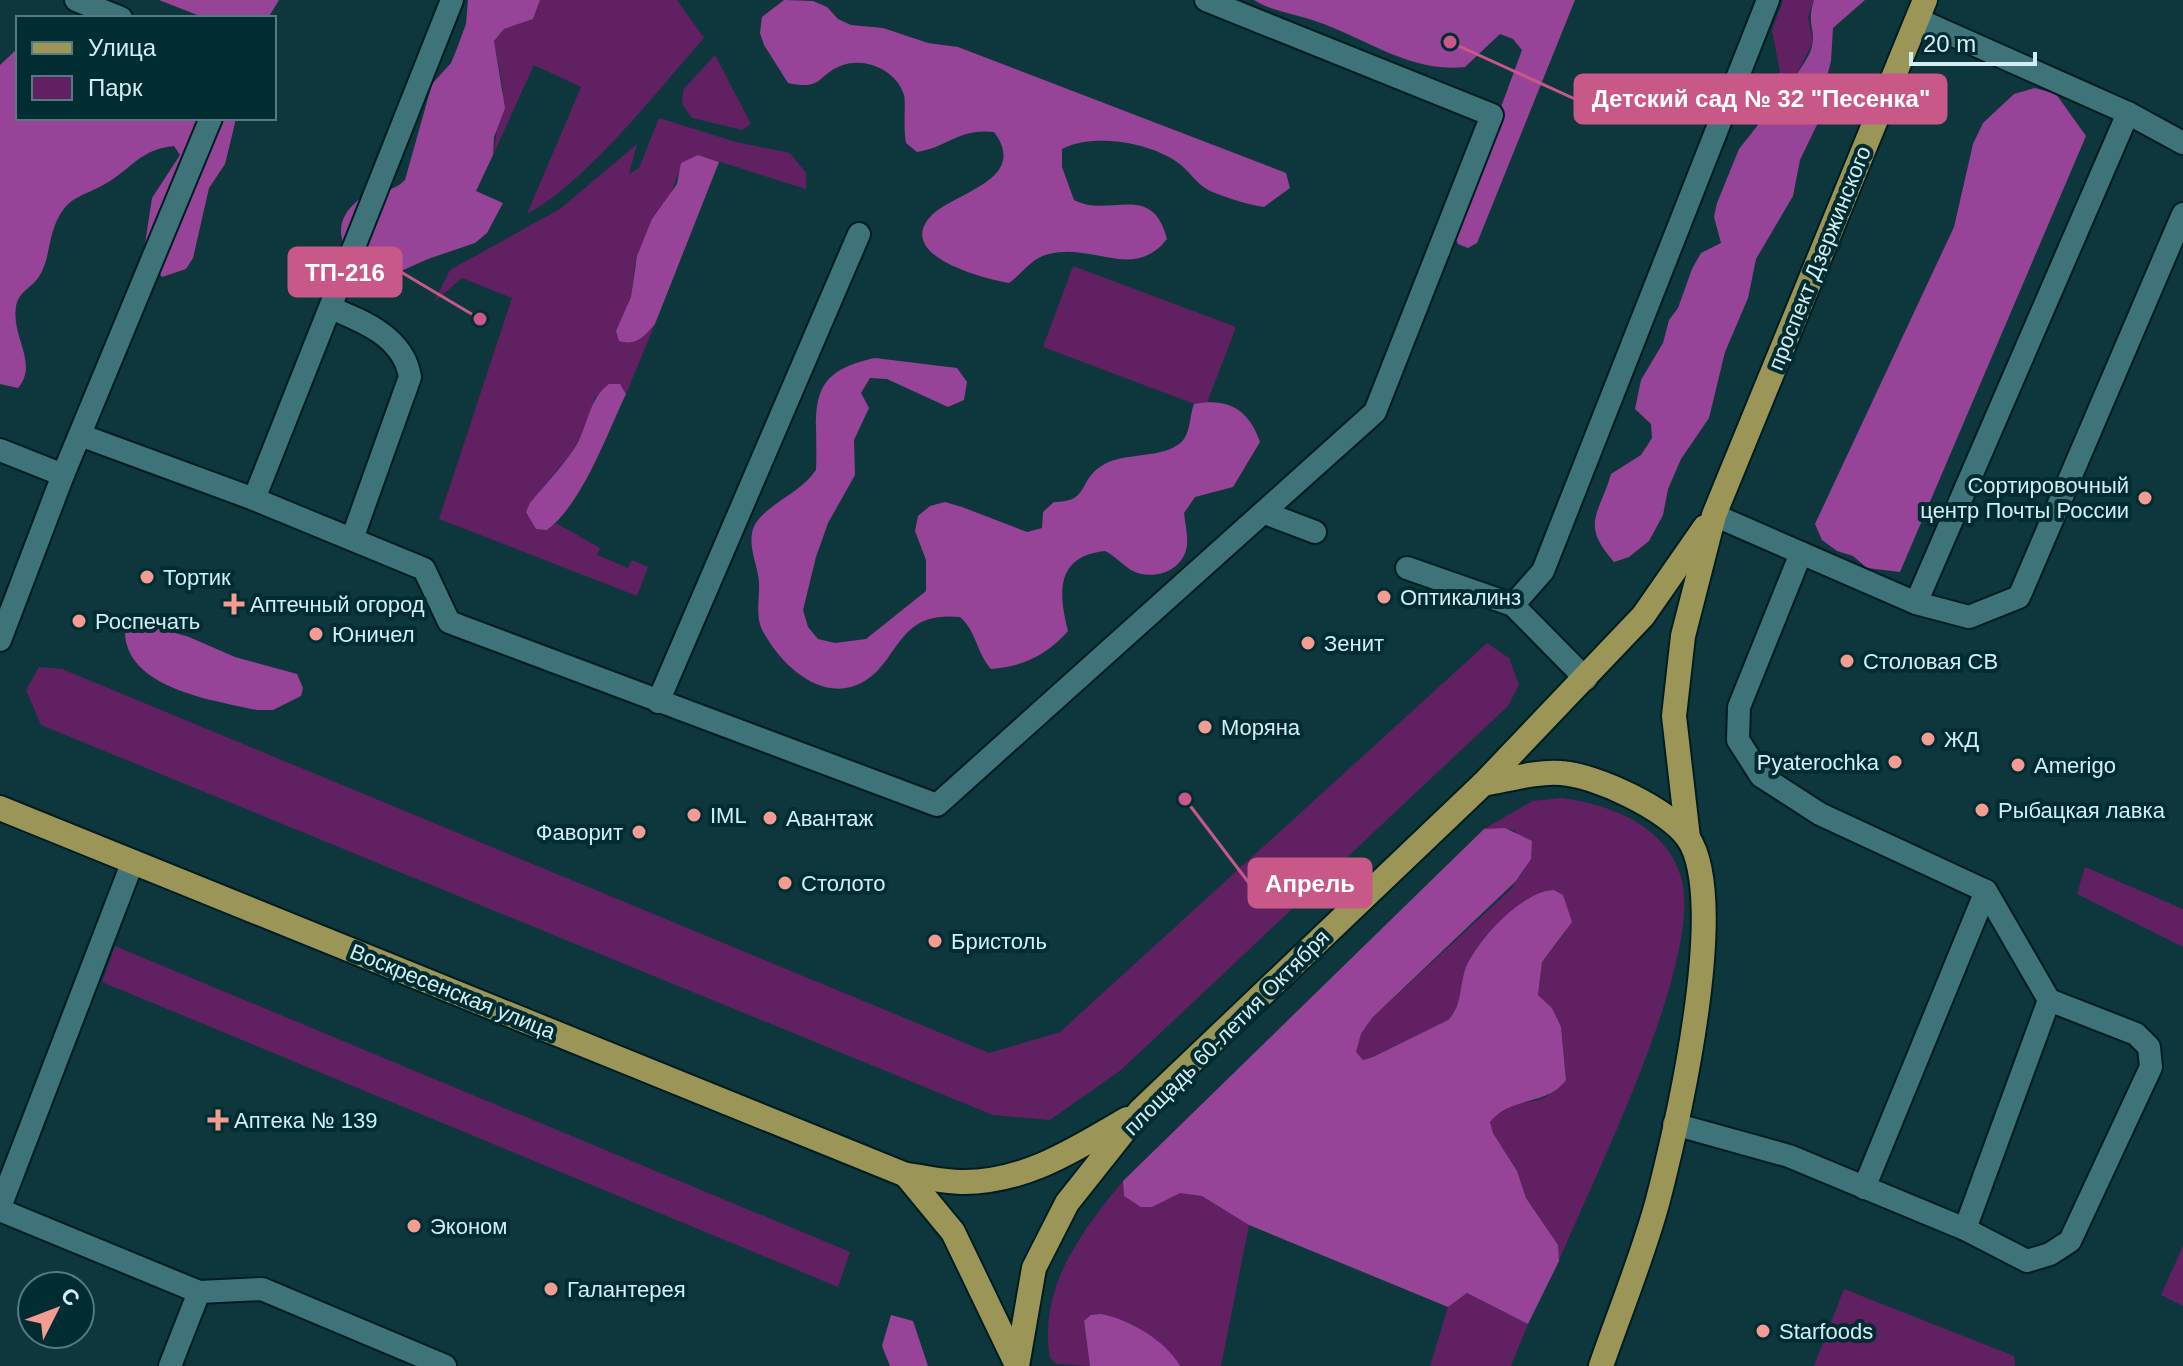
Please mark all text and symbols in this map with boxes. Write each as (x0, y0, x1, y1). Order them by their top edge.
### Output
legend (16, 16, 276, 120)
scale bar (1911, 16, 2035, 66)
text: 20 m (1923, 30, 1976, 57)
text: Улица (88, 34, 157, 61)
text: Парк (88, 74, 143, 101)
callout: Детский сад № 32 "Песенка" (1575, 75, 1946, 123)
text: Детский сад № 32 "Песенка" (1592, 85, 1930, 112)
street label: проспект Дзержинского (1763, 142, 1876, 374)
callout: ТП-216 (289, 248, 401, 296)
text: ТП-216 (305, 259, 385, 286)
place label: Сортировочный центр Почты России (1920, 473, 2129, 523)
marker: Сортировочный центр Почты России (2136, 489, 2154, 507)
place label: Тортик (163, 565, 231, 590)
marker: Тортик (138, 568, 156, 586)
place label: Оптикалинз (1400, 585, 1521, 610)
marker: Оптикалинз (1375, 588, 1393, 606)
place label: Аптечный огород (250, 592, 425, 617)
marker: Аптечный огород (225, 595, 243, 613)
place label: Роспечать (95, 609, 200, 634)
marker: Роспечать (70, 612, 88, 630)
place label: Юничел (332, 622, 414, 647)
marker: Юничел (307, 625, 325, 643)
place label: Зенит (1324, 631, 1384, 656)
marker: Зенит (1299, 634, 1317, 652)
place label: Столовая СВ (1863, 649, 1998, 674)
marker: Столовая СВ (1838, 652, 1856, 670)
place label: Моряна (1221, 715, 1301, 740)
marker: Моряна (1196, 718, 1214, 736)
place label: ЖД (1944, 727, 1979, 752)
marker: ЖД (1919, 730, 1937, 748)
place label: Pyaterochka (1757, 750, 1880, 775)
marker: Pyaterochka (1886, 753, 1904, 771)
place label: Amerigo (2034, 753, 2116, 778)
marker: Amerigo (2009, 756, 2027, 774)
place label: Рыбацкая лавка (1998, 798, 2166, 823)
marker: Рыбацкая лавка (1973, 801, 1991, 819)
place label: IML (710, 803, 747, 828)
marker: IML (685, 806, 703, 824)
place label: Авантаж (786, 806, 874, 831)
marker: Авантаж (761, 809, 779, 827)
place label: Фаворит (536, 820, 623, 845)
marker: Фаворит (630, 823, 648, 841)
callout: Апрель (1249, 859, 1371, 907)
text: Апрель (1265, 870, 1355, 897)
place label: Столото (801, 871, 885, 896)
marker: Столото (776, 874, 794, 892)
street label: площадь 60-летия Октября (1119, 925, 1334, 1140)
place label: Бристоль (951, 929, 1047, 954)
marker: Бристоль (926, 932, 944, 950)
street label: Воскресенская улица (346, 939, 560, 1044)
place label: Аптека № 139 (234, 1108, 378, 1133)
marker: Аптека № 139 (209, 1111, 227, 1129)
place label: Эконом (430, 1214, 507, 1239)
marker: Эконом (405, 1217, 423, 1235)
north arrow (16, 1270, 96, 1350)
place label: Галантерея (567, 1277, 686, 1302)
marker: Галантерея (542, 1280, 560, 1298)
text: С (56, 1283, 85, 1311)
place label: Starfoods (1779, 1319, 1873, 1344)
marker: Starfoods (1754, 1322, 1772, 1340)

